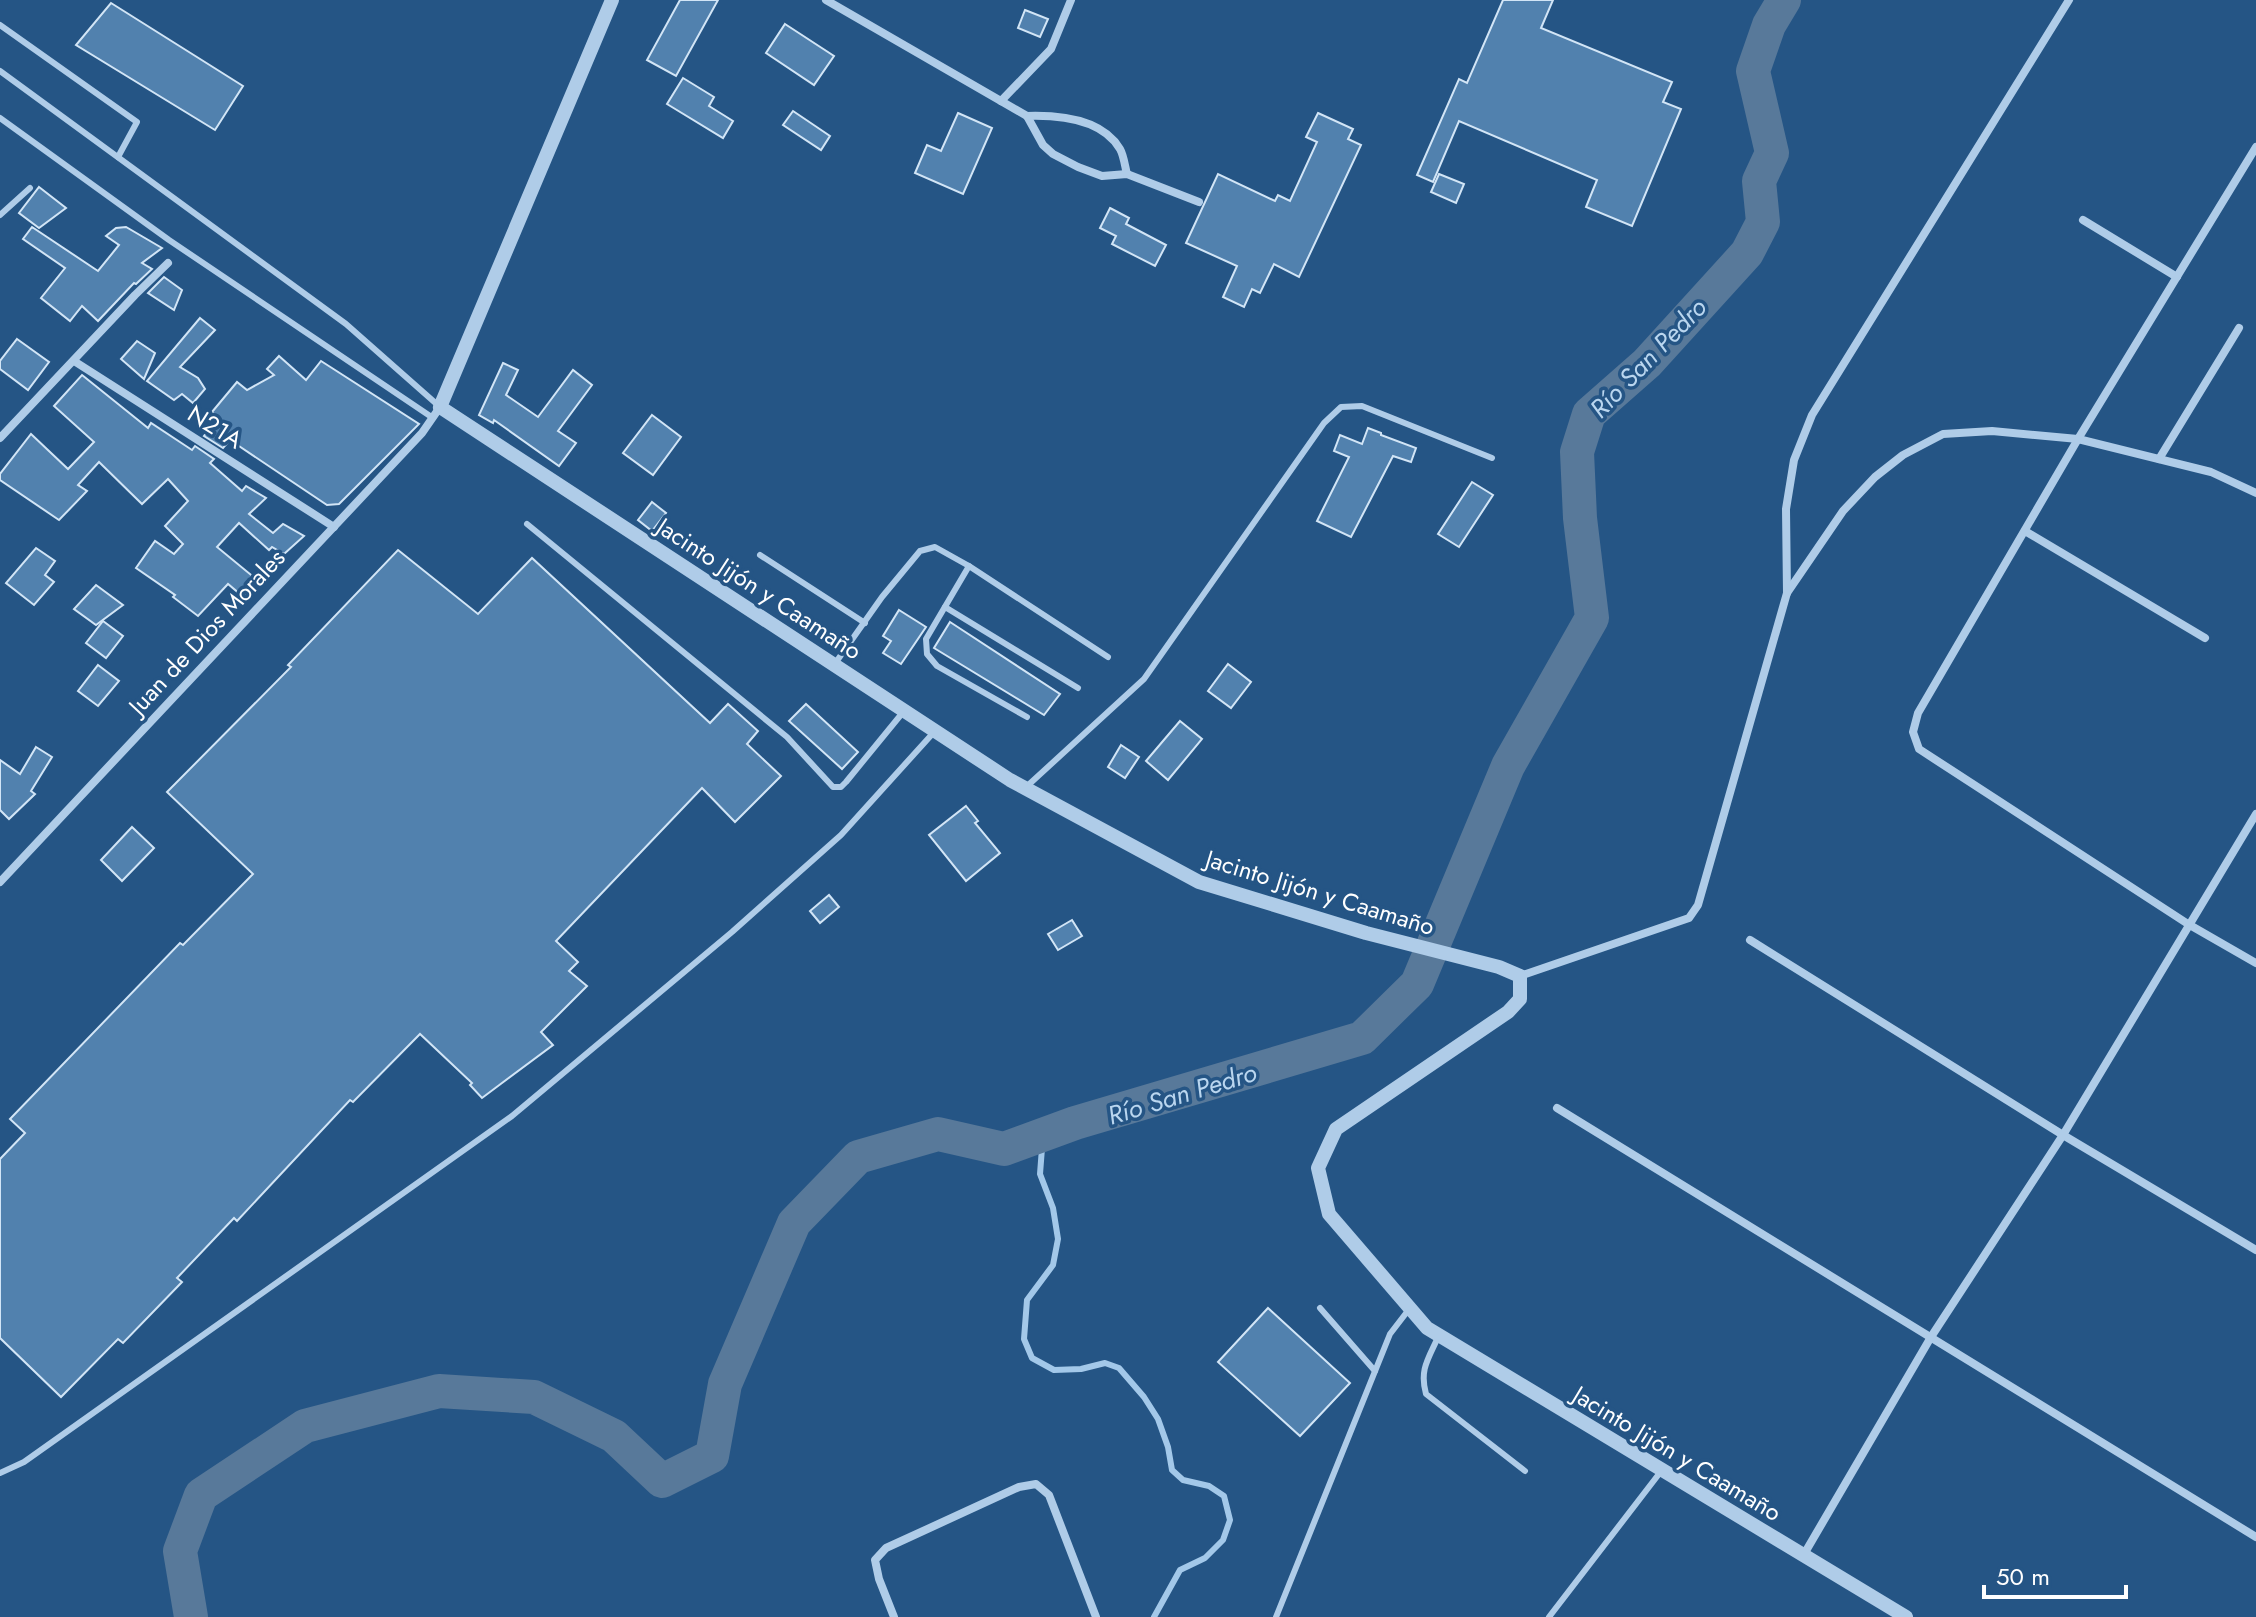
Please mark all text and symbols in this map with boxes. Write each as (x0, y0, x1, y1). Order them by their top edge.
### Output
water label: Río San Pedro (1581, 289, 1715, 427)
street label: N21A (181, 396, 250, 457)
street label: Jacinto Jijón y Caamaño (647, 508, 869, 668)
street label: Juan de Dios Morales (118, 541, 293, 725)
street label: Jacinto Jijón y Caamaño (1198, 840, 1439, 944)
water label: Río San Pedro (1103, 1053, 1261, 1135)
street label: Jacinto Jijón y Caamaño (1564, 1376, 1788, 1530)
scale bar (1984, 1549, 2126, 1599)
text: 50 m (1996, 1559, 2050, 1594)

